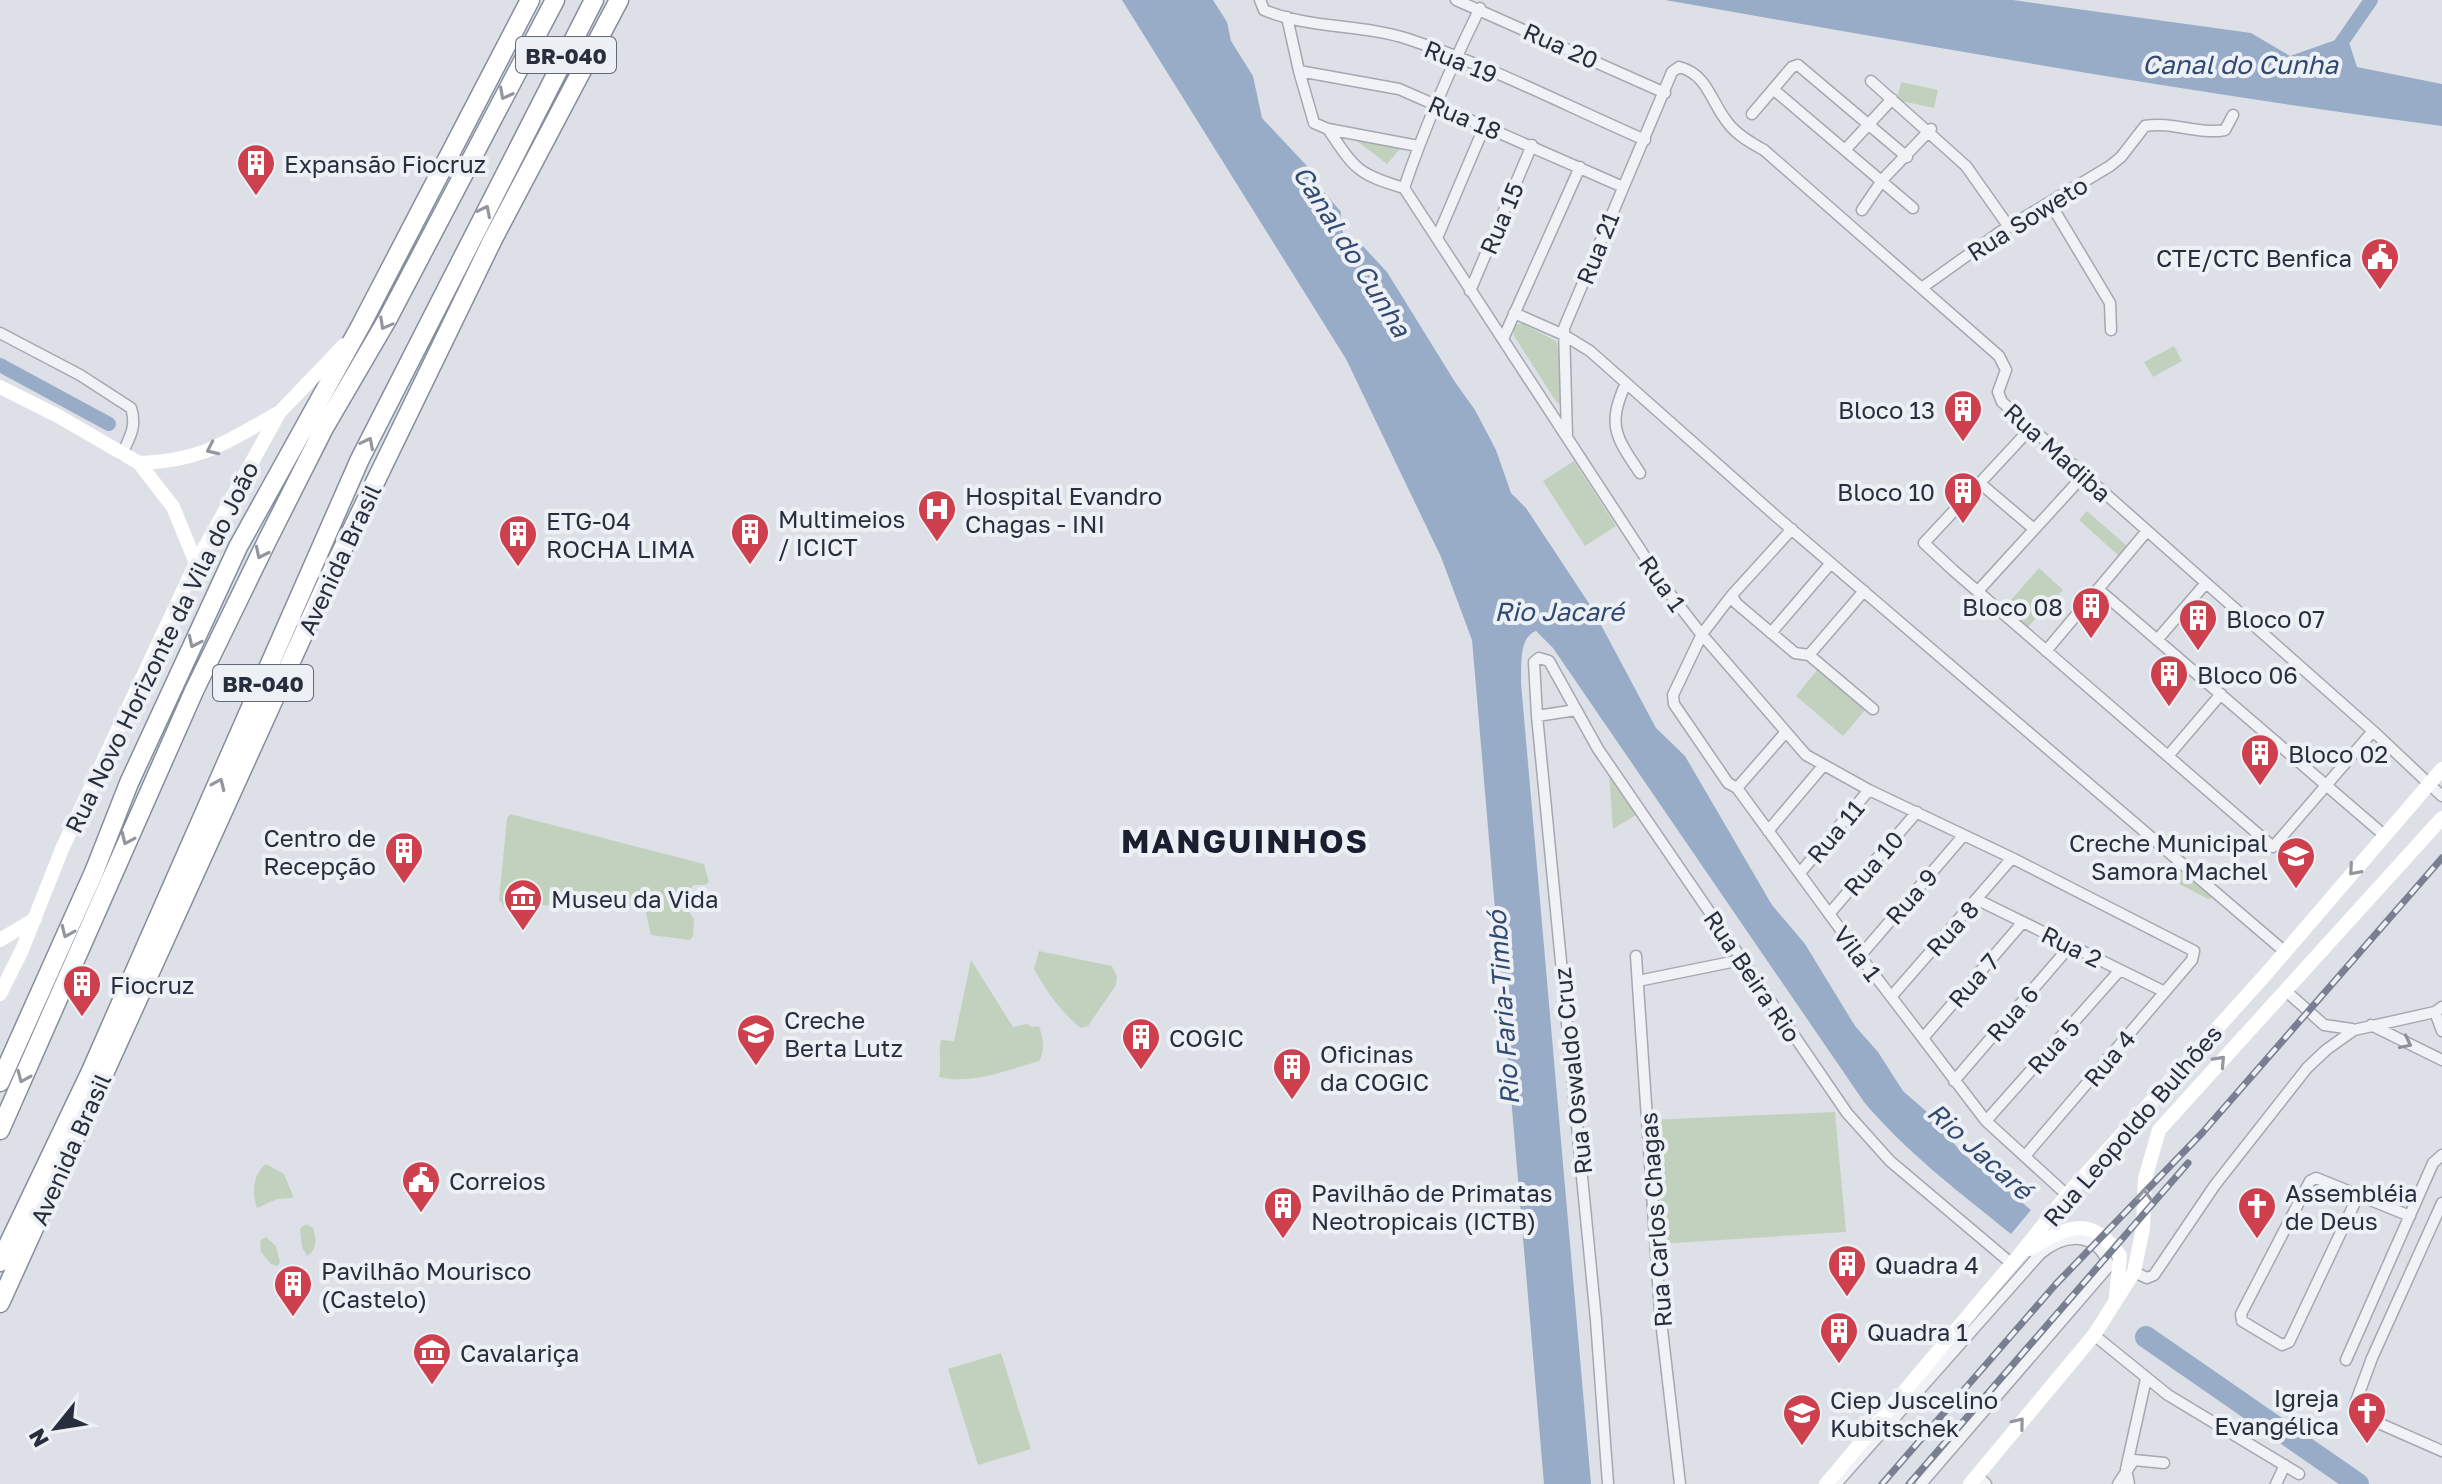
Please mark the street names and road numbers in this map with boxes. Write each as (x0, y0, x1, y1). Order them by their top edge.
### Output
street label: Rua 20 (1519, 16, 1603, 74)
street label: Rua 19 (1420, 33, 1502, 89)
road number: BR-040 (516, 37, 616, 73)
street label: Rua 18 (1424, 89, 1506, 145)
street label: Rua Soweto (1961, 170, 2093, 266)
street label: Rua 15 (1473, 178, 1529, 258)
street label: Rua 21 (1569, 208, 1625, 288)
street label: Rua Madiba (1999, 397, 2117, 507)
street label: Rua Novo Horizonte da Vila do João (58, 457, 264, 837)
street label: Avenida Brasil (291, 479, 387, 639)
street label: Rua 1 (1633, 549, 1693, 617)
road number: BR-040 (213, 665, 313, 701)
street label: Rua 11 (1800, 794, 1870, 868)
street label: Rua 10 (1837, 825, 1909, 901)
street label: Rua 9 (1879, 862, 1943, 930)
street label: Rua 8 (1920, 894, 1984, 962)
street label: Rua Beira Rio (1698, 905, 1808, 1047)
street label: Rua 2 (2037, 919, 2107, 973)
street label: Vila 1 (1828, 920, 1888, 986)
street label: Rua 7 (1942, 947, 2004, 1013)
street label: Rua Oswaldo Cruz (1547, 966, 1597, 1176)
street label: Rua 6 (1980, 979, 2044, 1047)
street label: Rua 5 (2021, 1013, 2085, 1079)
street label: Rua Leopoldo Bulhões (2037, 1018, 2227, 1232)
street label: Rua 4 (2077, 1024, 2141, 1092)
street label: Avenida Brasil (24, 1069, 116, 1229)
street label: Rua Carlos Chagas (1633, 1112, 1677, 1328)

